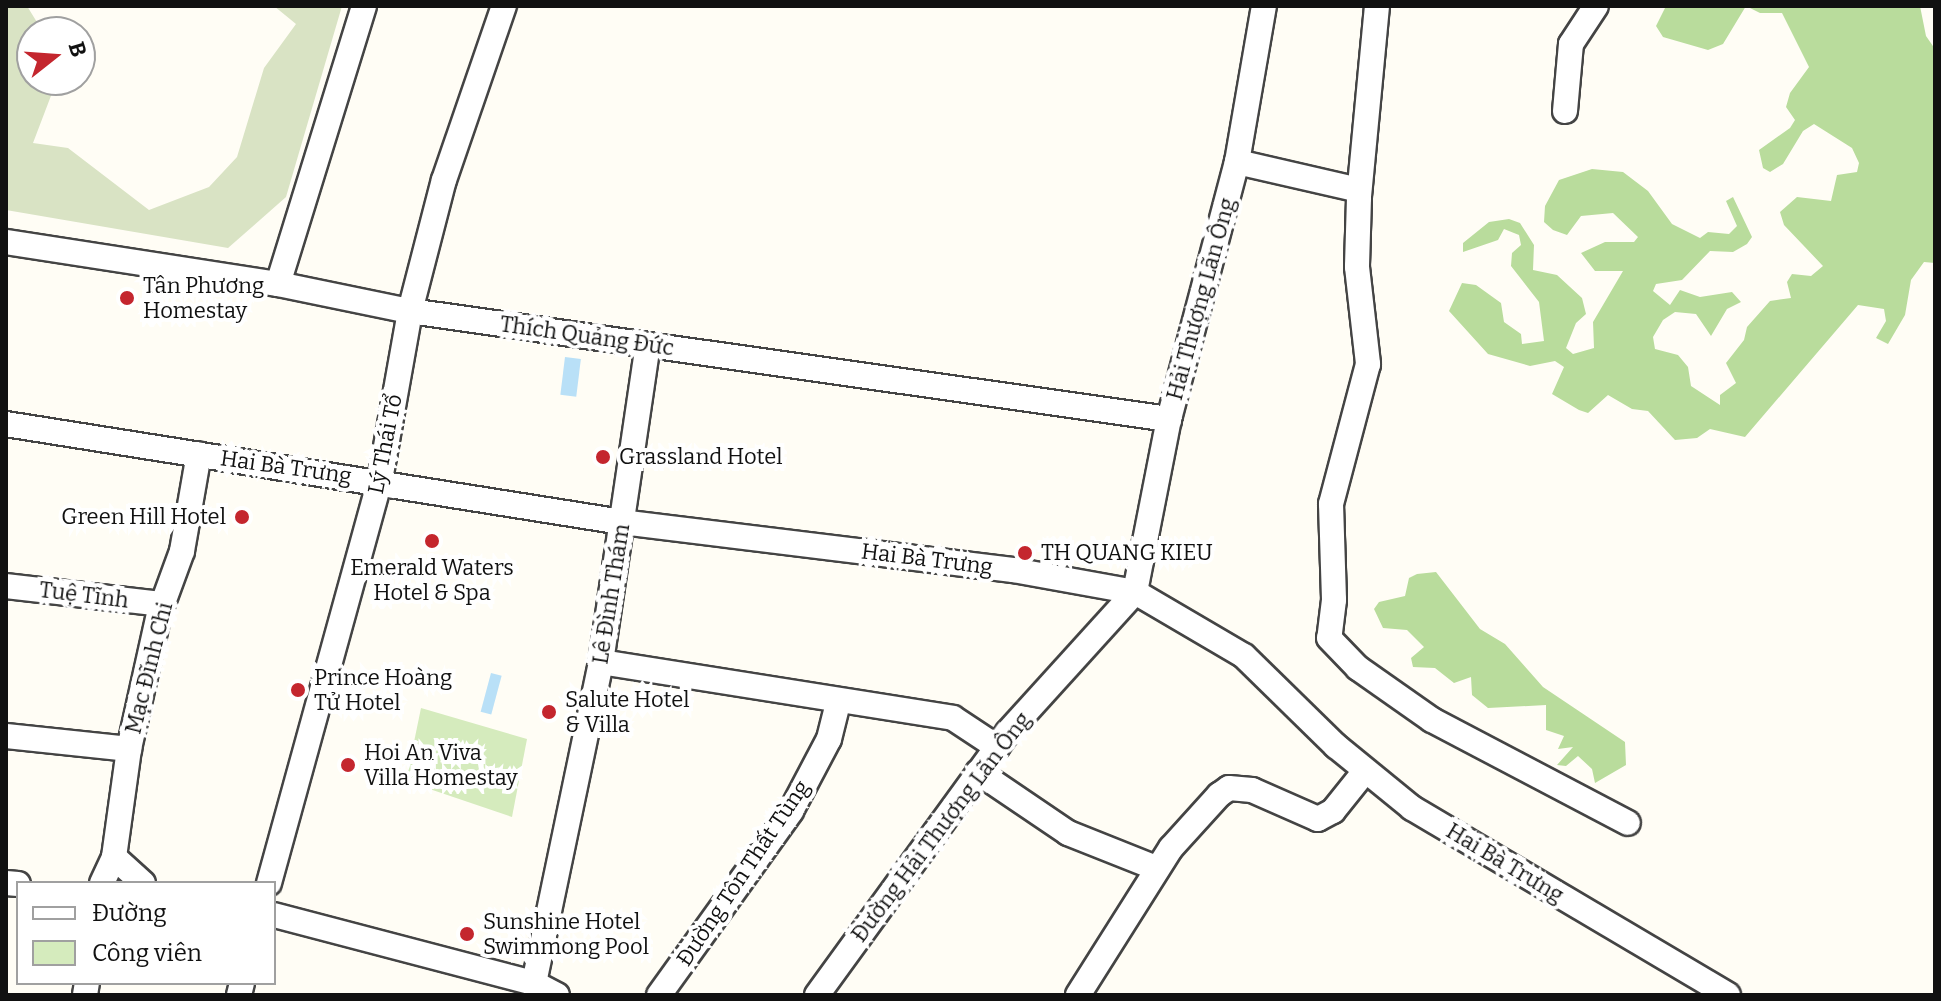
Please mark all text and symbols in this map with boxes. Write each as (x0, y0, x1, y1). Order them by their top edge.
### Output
north arrow (16, 16, 96, 96)
text: B (63, 39, 93, 60)
street label: Hải Thượng Lãn Ông (1161, 195, 1241, 403)
place label: Tân Phương Homestay (143, 272, 264, 324)
marker: Tân Phương Homestay (118, 289, 136, 307)
street label: Thích Quảng Đức (498, 311, 676, 361)
street label: Lý Thái Tổ (362, 392, 408, 496)
place label: Grassland Hotel (619, 444, 783, 470)
street label: Hai Bà Trưng (219, 445, 353, 489)
marker: Grassland Hotel (594, 448, 612, 466)
place label: Green Hill Hotel (61, 504, 226, 530)
marker: Green Hill Hotel (233, 508, 251, 526)
street label: Lê Đình Thám (587, 522, 635, 666)
marker: Emerald Waters Hotel & Spa (423, 532, 441, 550)
street label: Hai Bà Trưng (860, 538, 994, 580)
place label: TH QUANG KIEU (1041, 540, 1213, 566)
marker: TH QUANG KIEU (1016, 544, 1034, 562)
place label: Emerald Waters Hotel & Spa (350, 554, 514, 606)
street label: Tuệ Tĩnh (38, 576, 130, 614)
street label: Mạc Đĩnh Chi (120, 599, 178, 737)
place label: Prince Hoàng Tử Hotel (314, 664, 452, 716)
marker: Prince Hoàng Tử Hotel (289, 681, 307, 699)
place label: Salute Hotel & Villa (565, 686, 690, 738)
marker: Salute Hotel & Villa (540, 703, 558, 721)
street label: Đường Hải Thượng Lãn Ông (846, 707, 1036, 947)
place label: Hoi An Viva Villa Homestay (364, 739, 518, 790)
marker: Hoi An Viva Villa Homestay (339, 756, 357, 774)
street label: Đường Tôn Thất Tùng (671, 775, 815, 971)
street label: Hai Bà Trưng (1441, 818, 1569, 908)
legend (16, 881, 276, 985)
text: Đường (92, 899, 167, 927)
place label: Sunshine Hotel Swimmong Pool (483, 908, 649, 960)
marker: Sunshine Hotel Swimmong Pool (458, 925, 476, 943)
text: Công viên (92, 939, 202, 967)

